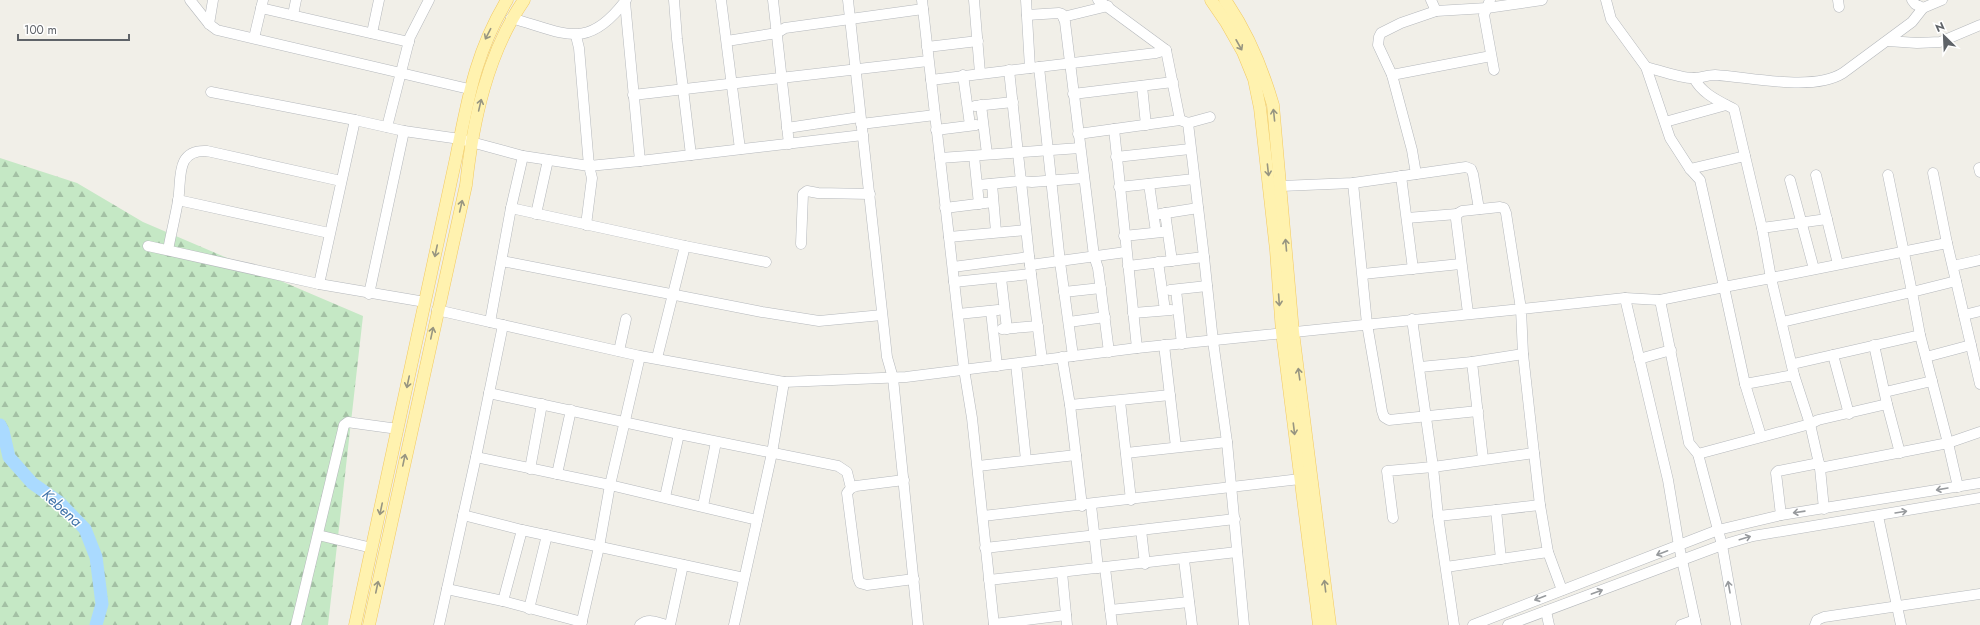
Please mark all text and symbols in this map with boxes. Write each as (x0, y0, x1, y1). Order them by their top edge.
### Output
scale bar (18, 16, 129, 42)
north arrow (1924, 16, 1964, 56)
text: N (1933, 18, 1947, 36)
text: 100 m (24, 21, 57, 39)
one-way arrow (484, 28, 491, 40)
one-way arrow (1236, 39, 1243, 51)
one-way arrow (476, 99, 484, 112)
one-way arrow (1270, 109, 1278, 122)
one-way arrow (1264, 164, 1271, 177)
one-way arrow (458, 200, 465, 213)
one-way arrow (1282, 239, 1289, 252)
one-way arrow (432, 244, 440, 257)
one-way arrow (1276, 293, 1283, 306)
one-way arrow (429, 327, 437, 340)
one-way arrow (1295, 368, 1303, 381)
one-way arrow (404, 375, 412, 388)
one-way arrow (1290, 422, 1298, 435)
one-way arrow (401, 454, 409, 467)
water label: Kebena (37, 484, 87, 532)
one-way arrow (1935, 485, 1948, 493)
one-way arrow (376, 502, 384, 515)
one-way arrow (1793, 508, 1806, 516)
one-way arrow (1894, 508, 1907, 516)
one-way arrow (1739, 534, 1752, 541)
one-way arrow (1656, 549, 1668, 557)
one-way arrow (1322, 580, 1329, 593)
one-way arrow (373, 581, 381, 594)
one-way arrow (1725, 581, 1733, 594)
one-way arrow (1590, 588, 1603, 595)
one-way arrow (1535, 595, 1547, 603)

